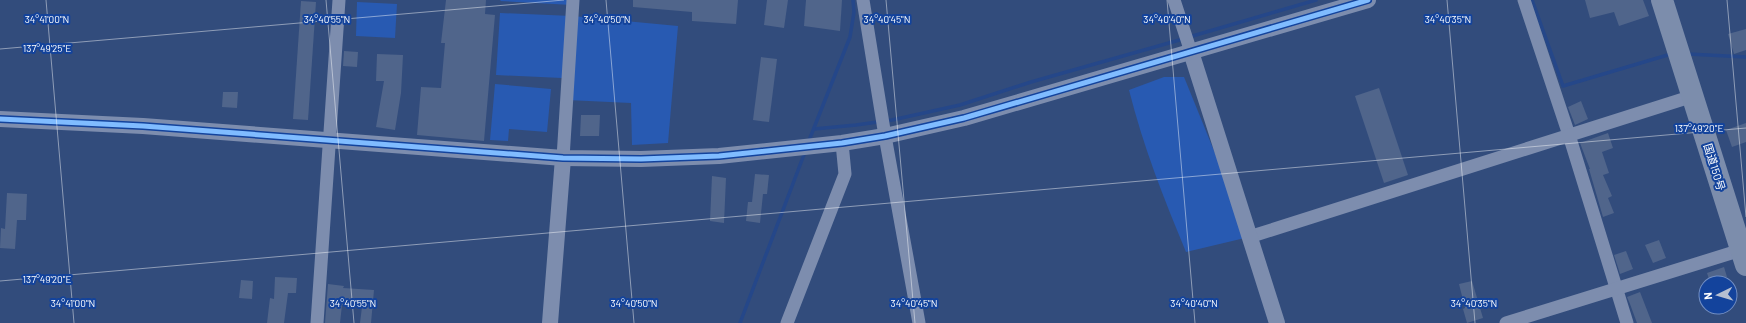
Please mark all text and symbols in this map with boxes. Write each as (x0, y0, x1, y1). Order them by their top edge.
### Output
text: 34°41'00"N (25, 13, 69, 25)
text: 34°40'55"N (304, 13, 350, 25)
text: 34°40'50"N (583, 13, 631, 25)
text: 34°40'45"N (864, 13, 910, 25)
text: 34°40'40"N (1143, 13, 1191, 25)
text: 34°40'35"N (1425, 13, 1471, 25)
text: 137°49'25"E (23, 42, 71, 54)
text: 137°49'20"E (1675, 122, 1723, 134)
street label: 国道150号 (1702, 142, 1728, 192)
text: 137°49'20"E (23, 273, 71, 285)
north arrow (1698, 275, 1738, 315)
text: N (1701, 292, 1714, 300)
text: 34°41'00"N (51, 297, 95, 309)
text: 34°40'55"N (330, 297, 376, 309)
text: 34°40'50"N (610, 297, 658, 309)
text: 34°40'45"N (891, 297, 937, 309)
text: 34°40'40"N (1170, 297, 1218, 309)
text: 34°40'35"N (1451, 297, 1497, 309)

